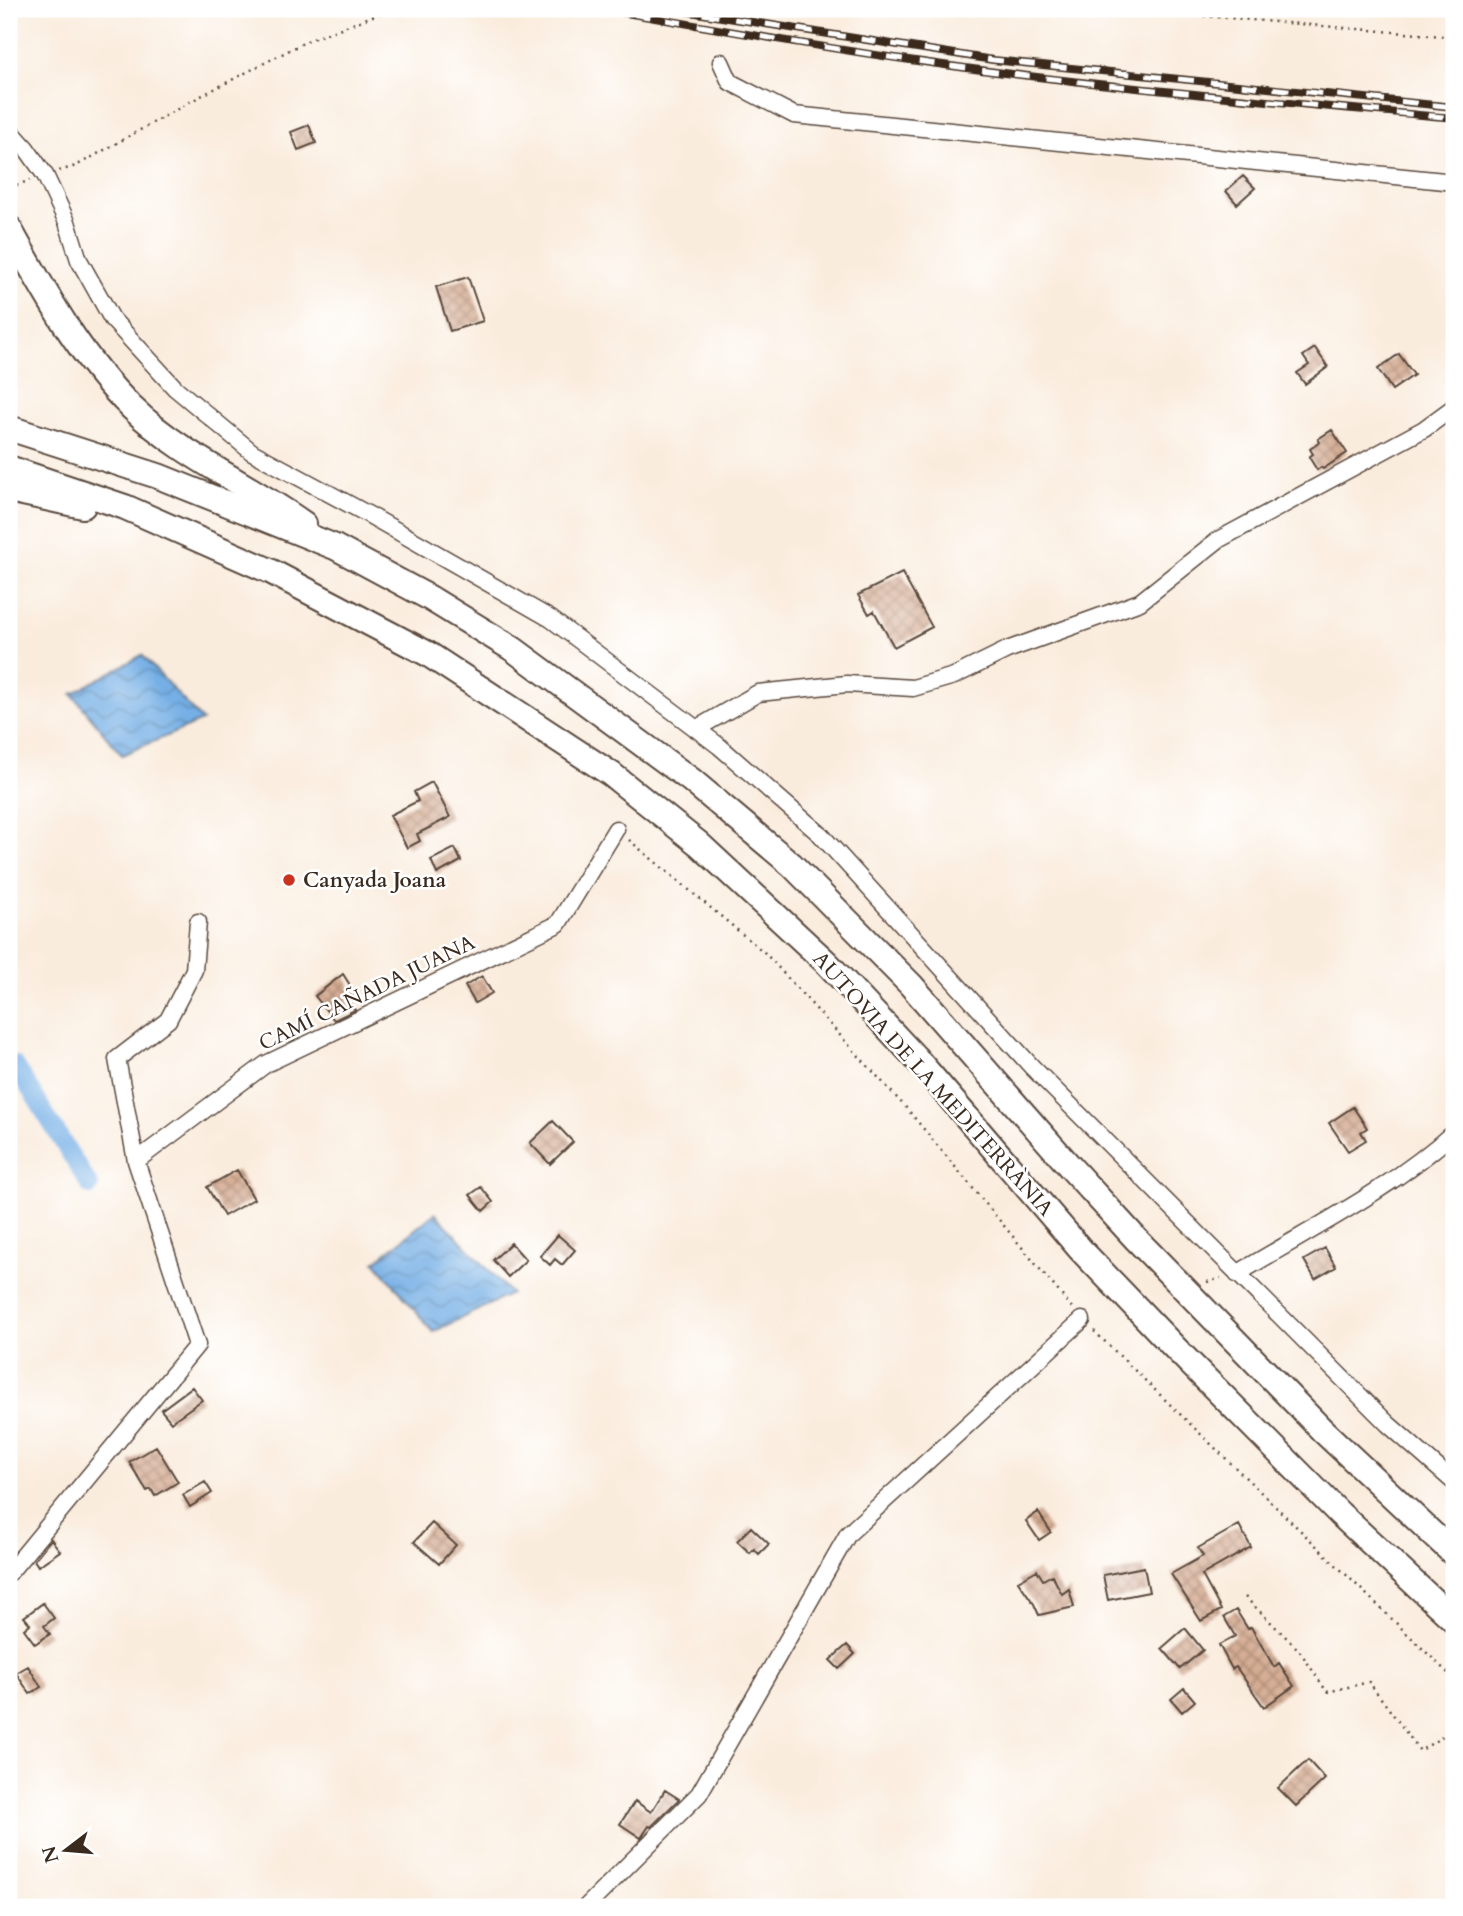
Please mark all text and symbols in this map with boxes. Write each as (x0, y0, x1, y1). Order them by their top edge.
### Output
place label: Canyada Joana (303, 866, 447, 895)
marker: Canyada Joana (281, 872, 297, 888)
street label: CAMÍ CAÑADA JUANA (254, 927, 480, 1058)
street label: AUTOVIA DE LA MEDITERRÀNIA (806, 945, 1060, 1223)
north arrow (32, 1814, 102, 1884)
text: N (36, 1842, 65, 1866)

